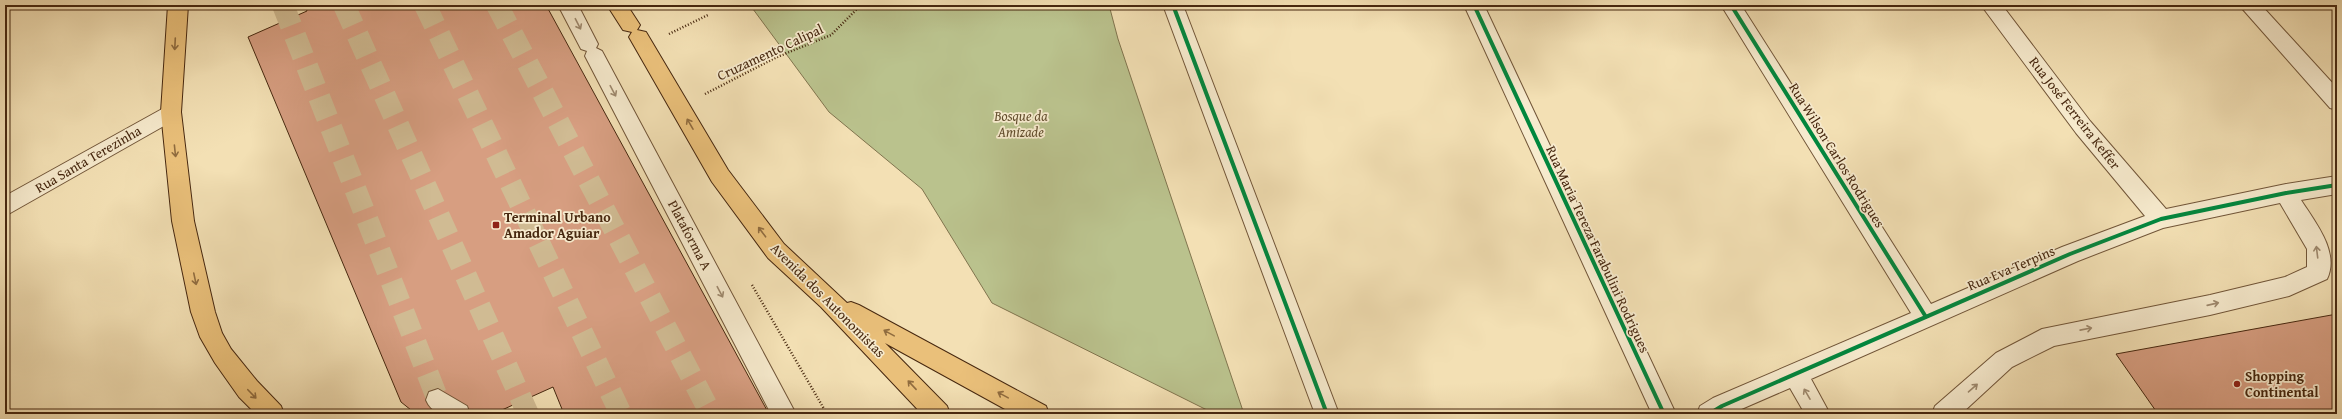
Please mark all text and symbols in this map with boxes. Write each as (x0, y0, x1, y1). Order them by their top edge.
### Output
one-way arrow (575, 18, 582, 30)
street label: Cruzamento Calipal (714, 19, 826, 85)
one-way arrow (172, 37, 179, 50)
street label: Rua José Ferreira Keffer (2025, 52, 2126, 174)
street label: Rua Wilson Carlos Rodrigues (1784, 79, 1890, 231)
one-way arrow (610, 85, 617, 97)
park label: Bosque da Amizade (993, 106, 1048, 142)
one-way arrow (686, 119, 694, 130)
street label: Rua Santa Terezinha (31, 120, 145, 198)
street label: Rua Maria Tereza Farabulini Rodrigues (1541, 142, 1655, 356)
one-way arrow (172, 144, 179, 157)
street label: Plataforma A (663, 196, 717, 274)
place label: Terminal Urbano Amador Aguiar (504, 207, 611, 243)
marker: Terminal Urbano Amador Aguiar (491, 220, 501, 230)
one-way arrow (758, 227, 766, 238)
street label: Avenida dos Autonomistas (766, 238, 890, 362)
street label: Rua Eva Terpins (1964, 241, 2058, 295)
one-way arrow (2313, 246, 2321, 259)
one-way arrow (192, 272, 200, 285)
one-way arrow (716, 286, 724, 298)
one-way arrow (2207, 300, 2220, 308)
one-way arrow (2079, 325, 2092, 333)
one-way arrow (883, 328, 895, 336)
place label: Shopping Continental (2245, 366, 2319, 402)
marker: Shopping Continental (2232, 379, 2242, 389)
one-way arrow (908, 381, 917, 391)
one-way arrow (1968, 384, 1978, 393)
one-way arrow (247, 388, 256, 398)
one-way arrow (1802, 388, 1810, 400)
one-way arrow (997, 391, 1009, 399)

